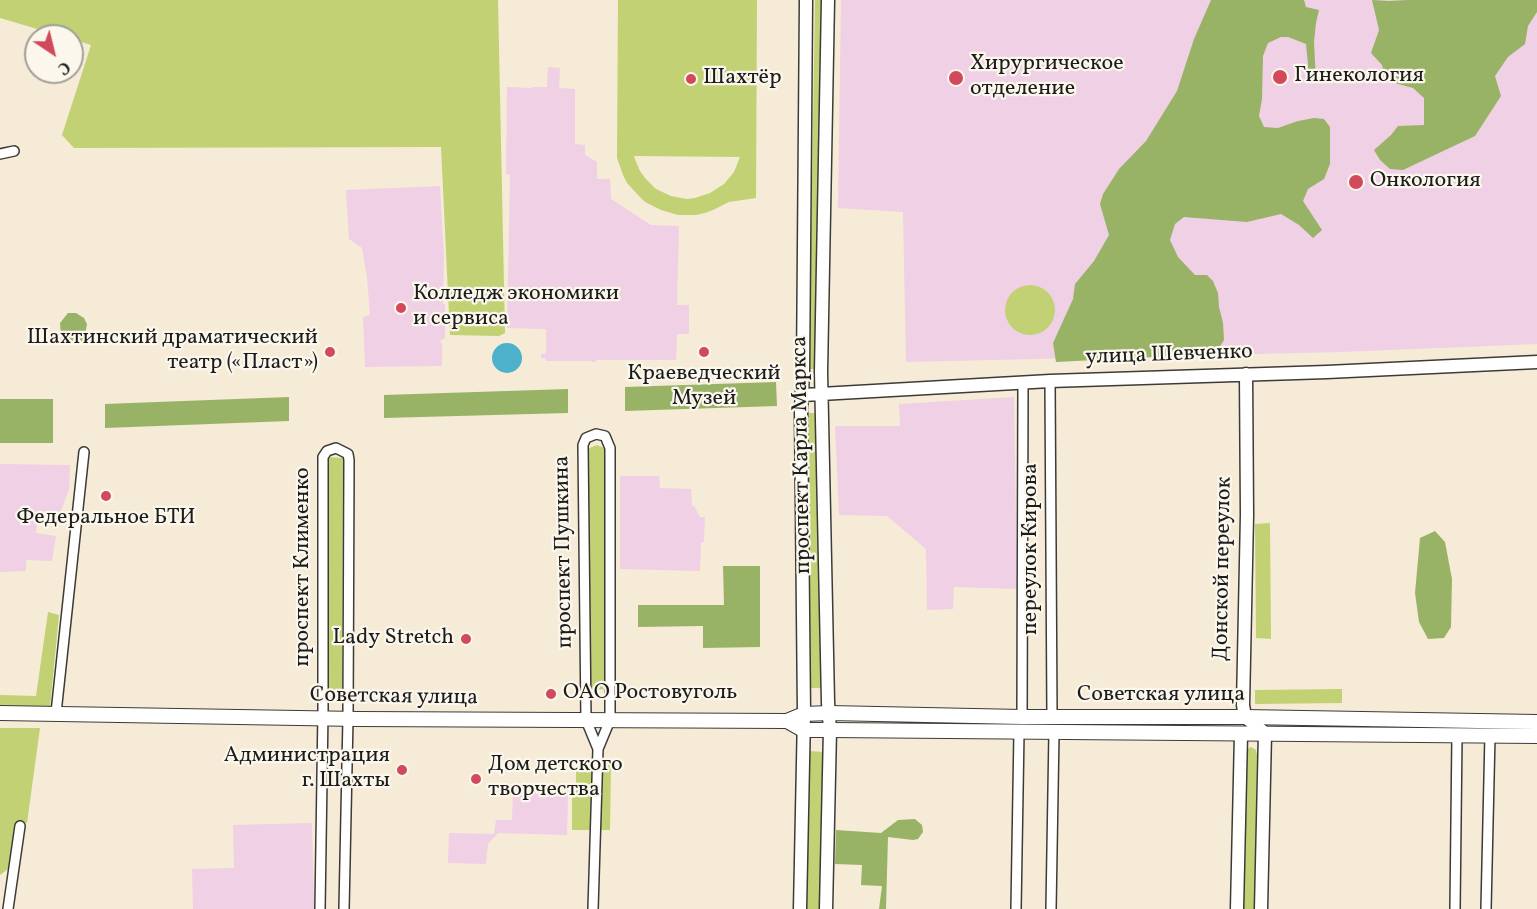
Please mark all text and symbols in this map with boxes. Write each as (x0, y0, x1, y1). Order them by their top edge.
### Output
north arrow (24, 24, 84, 84)
place label: Хирургическое отделение (970, 52, 1124, 104)
text: С (53, 55, 74, 79)
place label: Гинекология (1294, 64, 1424, 90)
place label: Шахтёр (703, 66, 782, 92)
marker: Гинекология (1271, 68, 1289, 86)
marker: Хирургическое отделение (947, 69, 965, 87)
marker: Шахтёр (684, 72, 698, 86)
place label: Онкология (1370, 169, 1481, 195)
marker: Онкология (1347, 173, 1365, 191)
place label: Колледж экономики и сервиса (413, 282, 619, 334)
marker: Колледж экономики и сервиса (394, 301, 408, 315)
place label: Шахтинский драматический театр («Пласт») (27, 326, 318, 378)
street label: проспект Карла Маркса (788, 336, 818, 574)
street label: улица Шевченко (1085, 340, 1253, 372)
marker: Шахтинский драматический театр («Пласт») (323, 345, 337, 359)
marker: Краеведческий Музей (697, 345, 711, 359)
place label: Краеведческий Музей (627, 362, 781, 414)
street label: проспект Пушкина (550, 455, 580, 649)
street label: переулок Кирова (1019, 463, 1045, 635)
street label: проспект Клименко (291, 467, 317, 667)
street label: Донской переулок (1209, 477, 1239, 661)
marker: Федеральное БТИ (99, 489, 113, 503)
place label: Федеральное БТИ (16, 506, 196, 532)
place label: Lady Stretch (333, 626, 454, 652)
marker: Lady Stretch (459, 632, 473, 646)
place label: ОАО Ростовуголь (563, 681, 737, 707)
street label: Советская улица (310, 683, 478, 713)
street label: Советская улица (1077, 683, 1245, 709)
marker: ОАО Ростовуголь (544, 687, 558, 701)
place label: Администрация г. Шахты (224, 744, 390, 796)
place label: Дом детского творчества (488, 753, 623, 804)
marker: Администрация г. Шахты (395, 763, 409, 777)
marker: Дом детского творчества (469, 772, 483, 786)

